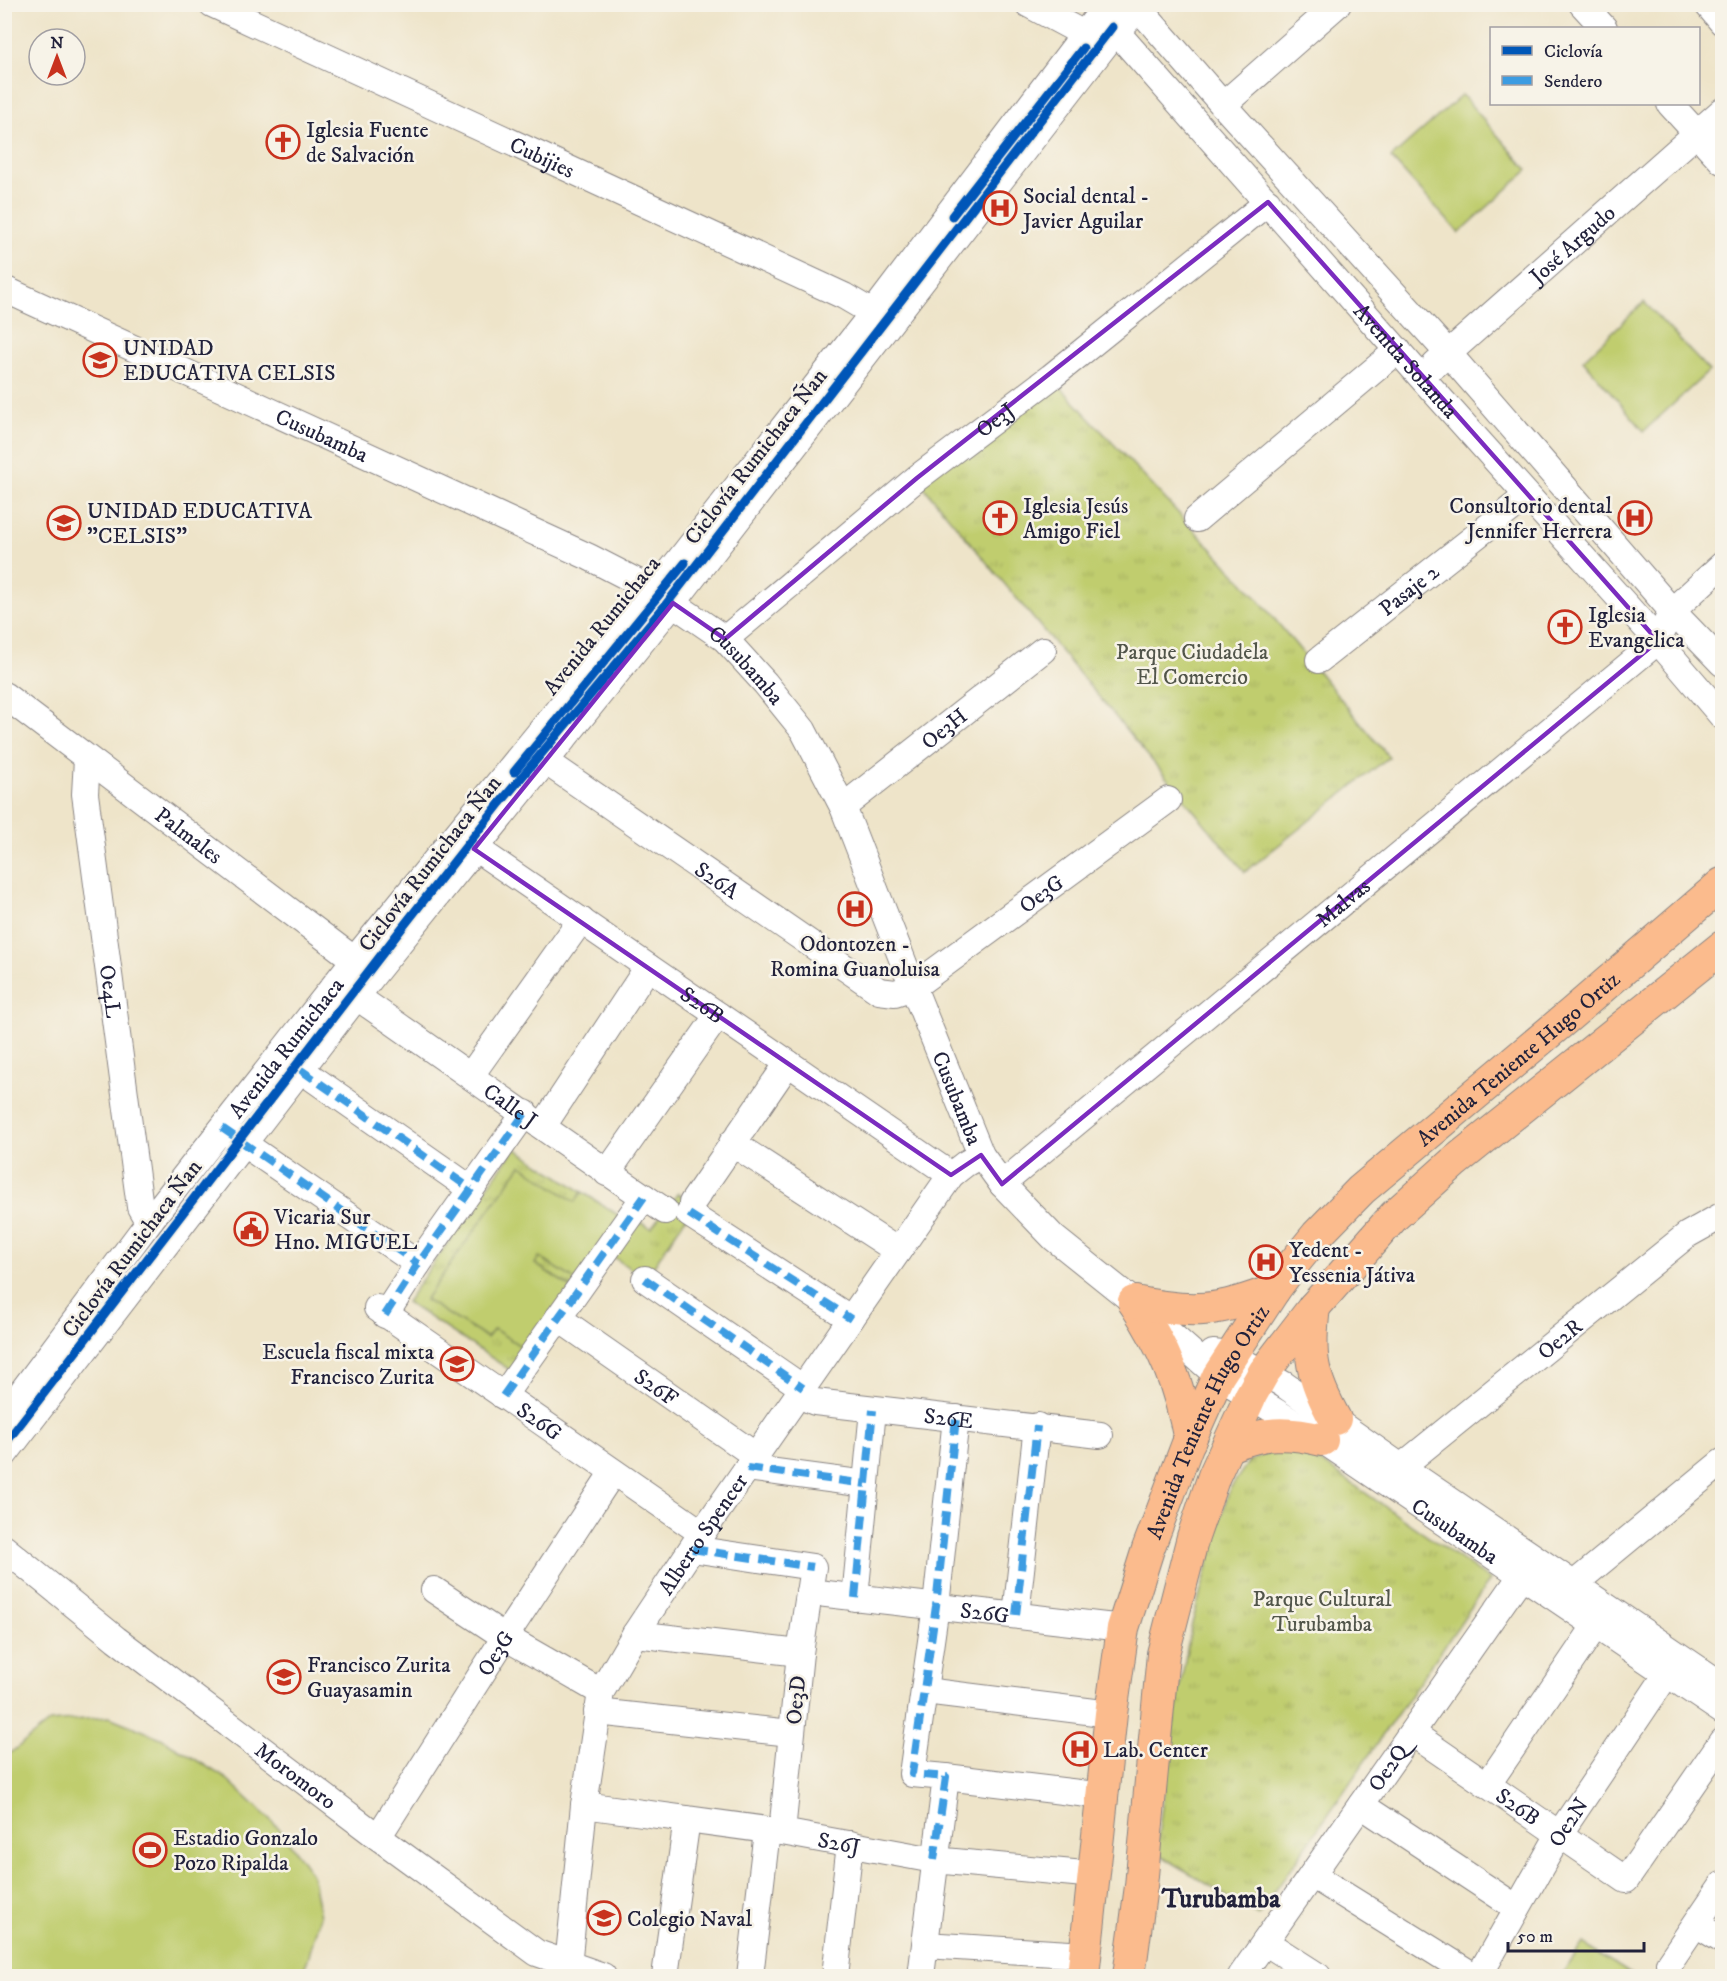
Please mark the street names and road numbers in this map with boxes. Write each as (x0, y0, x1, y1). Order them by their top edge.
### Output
street label: Cubijies (505, 131, 579, 185)
street label: José Argudo (1523, 200, 1621, 291)
street label: Avenida Solanda (1347, 298, 1464, 425)
street label: Ciclovía Rumichaca Ñan (678, 362, 834, 550)
street label: Oe3J (971, 397, 1021, 444)
street label: Cusubamba (271, 403, 373, 469)
street label: Avenida Rumichaca (538, 550, 667, 701)
street label: Pasaje 2 (1374, 559, 1445, 622)
street label: Cusubamba (703, 620, 789, 711)
street label: Oe3H (916, 703, 973, 756)
street label: Ciclovía Rumichaca Ñan (352, 769, 508, 957)
street label: Palmales (149, 802, 227, 870)
street label: S26A (689, 856, 745, 906)
street label: Oe3G (1014, 869, 1069, 920)
street label: Malvas (1311, 873, 1376, 934)
street label: Oe4L (93, 963, 127, 1020)
street label: Avenida Teniente Hugo Ortiz (1411, 966, 1626, 1153)
street label: Avenida Rumichaca (223, 972, 351, 1124)
street label: S26B (674, 981, 729, 1030)
street label: Cusubamba (925, 1047, 988, 1150)
street label: Calle J (478, 1078, 542, 1135)
street label: Ciclovía Rumichaca Ñan (56, 1153, 208, 1343)
street label: Avenida Teniente Hugo Ortiz (1141, 1300, 1276, 1543)
street label: Oe2R (1532, 1313, 1589, 1366)
street label: S26F (628, 1363, 683, 1413)
street label: S26G (511, 1397, 567, 1447)
street label: S26E (922, 1403, 975, 1435)
street label: Alberto Spencer (653, 1468, 755, 1600)
street label: Cusubamba (1406, 1493, 1504, 1571)
street label: S26G (959, 1597, 1011, 1630)
street label: Oe3G (472, 1626, 520, 1681)
street label: Oe3D (780, 1674, 812, 1726)
street label: Oe2Q (1363, 1731, 1420, 1797)
street label: Moromoro (249, 1737, 341, 1816)
street label: S26B (1490, 1783, 1545, 1832)
street label: Oe2N (1543, 1793, 1595, 1852)
street label: S26J (815, 1827, 862, 1861)

